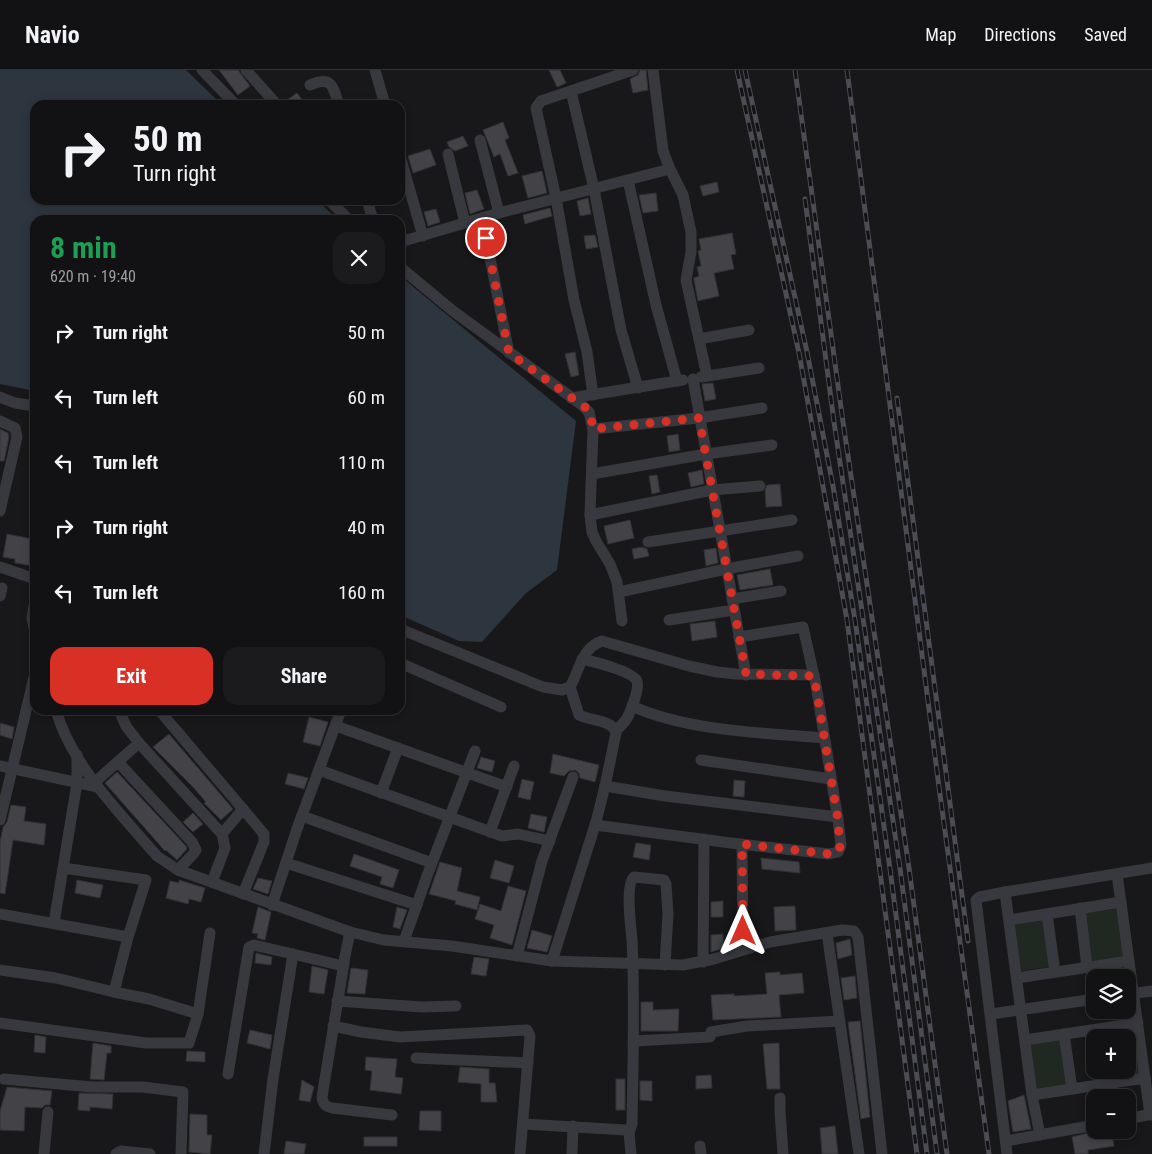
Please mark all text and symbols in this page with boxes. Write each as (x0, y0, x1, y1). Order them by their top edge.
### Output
text: Navio (25, 21, 80, 49)
text: Map (925, 24, 956, 45)
text: Directions (984, 24, 1056, 45)
text: Saved (1084, 24, 1127, 45)
text: 50 m (133, 119, 202, 160)
icon: right (50, 120, 115, 185)
text: Turn right (133, 161, 216, 186)
pin (465, 217, 507, 259)
icon: arrive (472, 224, 500, 252)
text: 8 min (50, 230, 117, 265)
button: close (333, 232, 385, 284)
text: 620 m · 19:40 (50, 267, 136, 286)
icon: right (50, 319, 78, 347)
text: Turn right (93, 321, 168, 344)
text: 50 m (348, 321, 385, 344)
icon: left (50, 384, 78, 412)
text: Turn left (93, 386, 158, 409)
text: 60 m (348, 386, 385, 409)
icon: left (50, 449, 78, 477)
text: Turn left (93, 451, 158, 474)
text: 110 m (338, 451, 385, 474)
icon: right (50, 514, 78, 542)
text: Turn right (93, 516, 168, 539)
text: 40 m (348, 516, 385, 539)
icon: left (50, 579, 78, 607)
text: Turn left (93, 581, 158, 604)
text: 160 m (338, 581, 385, 604)
button: Exit (50, 647, 213, 705)
button: Share (223, 647, 385, 705)
position arrow (716, 904, 768, 956)
map controls (1086, 969, 1136, 1139)
button: layers (1086, 969, 1136, 1019)
button: + (1086, 1029, 1136, 1079)
button: − (1086, 1089, 1136, 1139)

